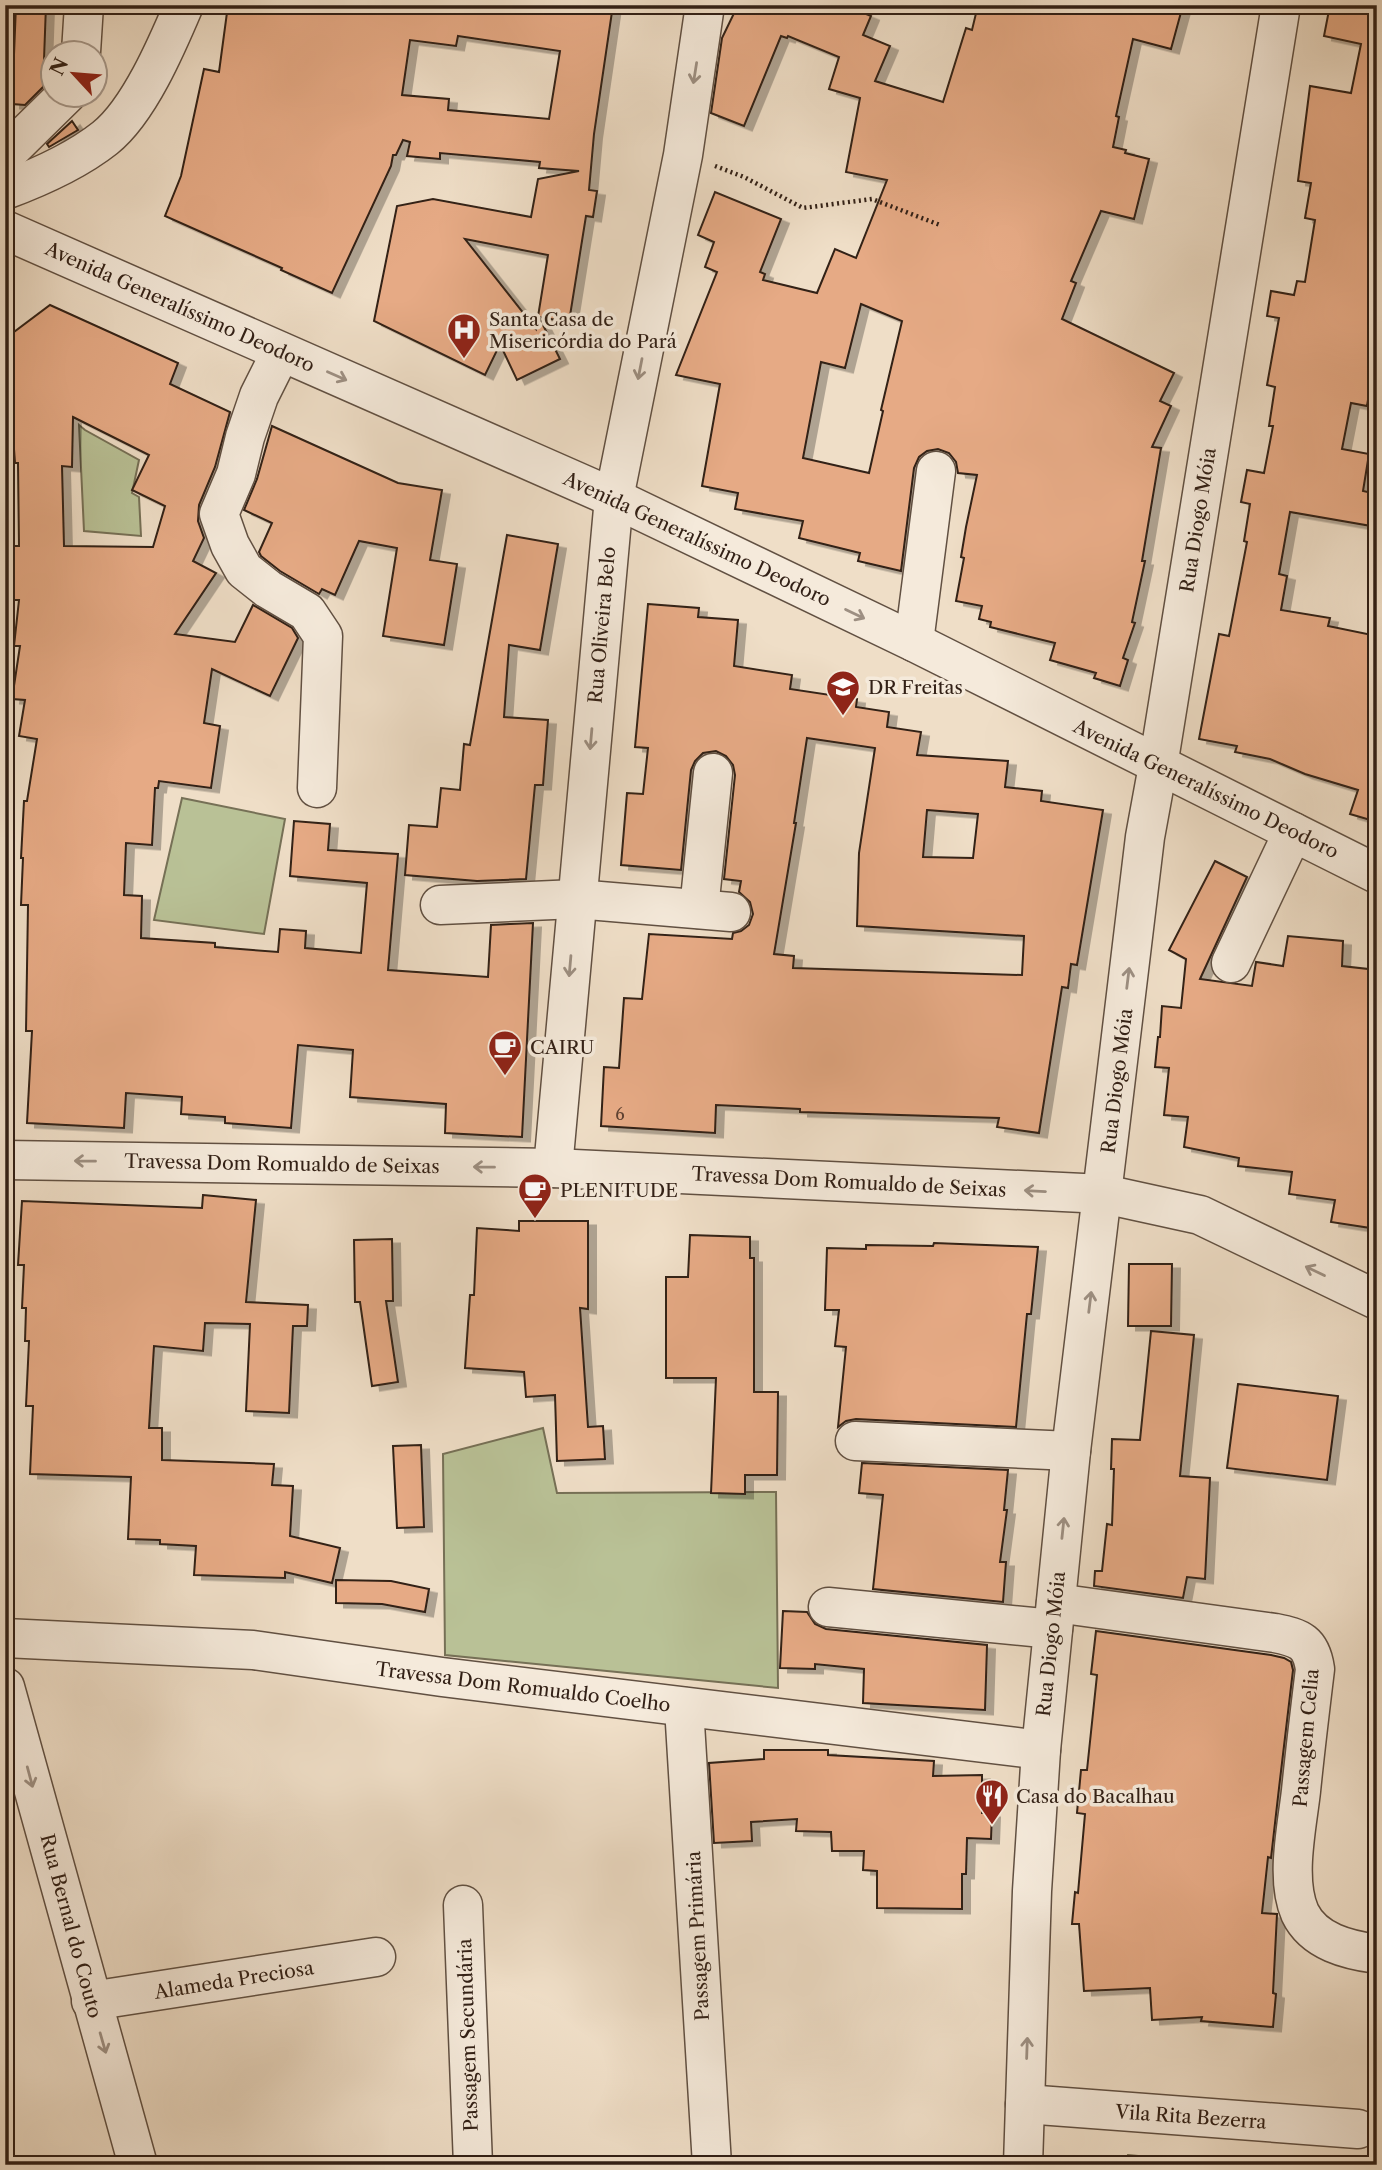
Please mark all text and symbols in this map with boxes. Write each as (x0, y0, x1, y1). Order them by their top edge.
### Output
north arrow (38, 38, 108, 108)
text: N (45, 54, 73, 79)
one-way arrow (688, 61, 701, 84)
street label: Avenida Generalíssimo Deodoro (41, 237, 318, 377)
place label: Santa Casa de Misericórdia do Pará (489, 308, 677, 353)
hospital icon: Santa Casa de Misericórdia do Pará (445, 311, 483, 360)
one-way arrow (633, 357, 647, 380)
one-way arrow (326, 370, 347, 383)
street label: Rua Diogo Móia (1175, 446, 1221, 594)
street label: Avenida Generalíssimo Deodoro (559, 466, 834, 611)
street label: Rua Oliveira Belo (584, 546, 620, 704)
one-way arrow (844, 608, 865, 621)
school or university icon: DR Freitas (824, 668, 862, 717)
place label: DR Freitas (868, 676, 963, 699)
street label: Avenida Generalíssimo Deodoro (1069, 714, 1342, 863)
one-way arrow (584, 728, 597, 750)
one-way arrow (563, 954, 576, 977)
one-way arrow (1122, 968, 1135, 990)
street label: Rua Diogo Móia (1097, 1007, 1137, 1155)
cafe icon: CAIRU (486, 1028, 524, 1077)
place label: CAIRU (530, 1036, 595, 1059)
house number: 6 (615, 1104, 625, 1124)
street label: Travessa Dom Romualdo de Seixas (124, 1150, 440, 1178)
one-way arrow (74, 1154, 97, 1168)
one-way arrow (473, 1160, 496, 1174)
street label: Travessa Dom Romualdo de Seixas (691, 1162, 1007, 1202)
cafe icon: PLENITUDE (516, 1171, 554, 1220)
place label: PLENITUDE (560, 1179, 678, 1202)
one-way arrow (1024, 1184, 1047, 1197)
one-way arrow (1305, 1263, 1326, 1277)
one-way arrow (1083, 1291, 1096, 1313)
one-way arrow (1057, 1517, 1070, 1539)
street label: Rua Diogo Móia (1032, 1570, 1070, 1718)
street label: Travessa Dom Romualdo Coelho (374, 1657, 672, 1717)
street label: Passagem Celia (1288, 1668, 1324, 1808)
one-way arrow (24, 1765, 37, 1788)
restaurant icon: Casa do Bacalhau (973, 1777, 1011, 1826)
place label: Casa do Bacalhau (1016, 1785, 1175, 1808)
street label: Rua Bernal do Couto (35, 1831, 107, 2021)
street label: Passagem Primária (682, 1850, 714, 2022)
street label: Passagem Secundária (453, 1938, 483, 2132)
street label: Alameda Preciosa (152, 1956, 315, 2004)
one-way arrow (98, 2032, 111, 2054)
one-way arrow (1020, 2036, 1033, 2059)
street label: Vila Rita Bezerra (1114, 2100, 1267, 2134)

